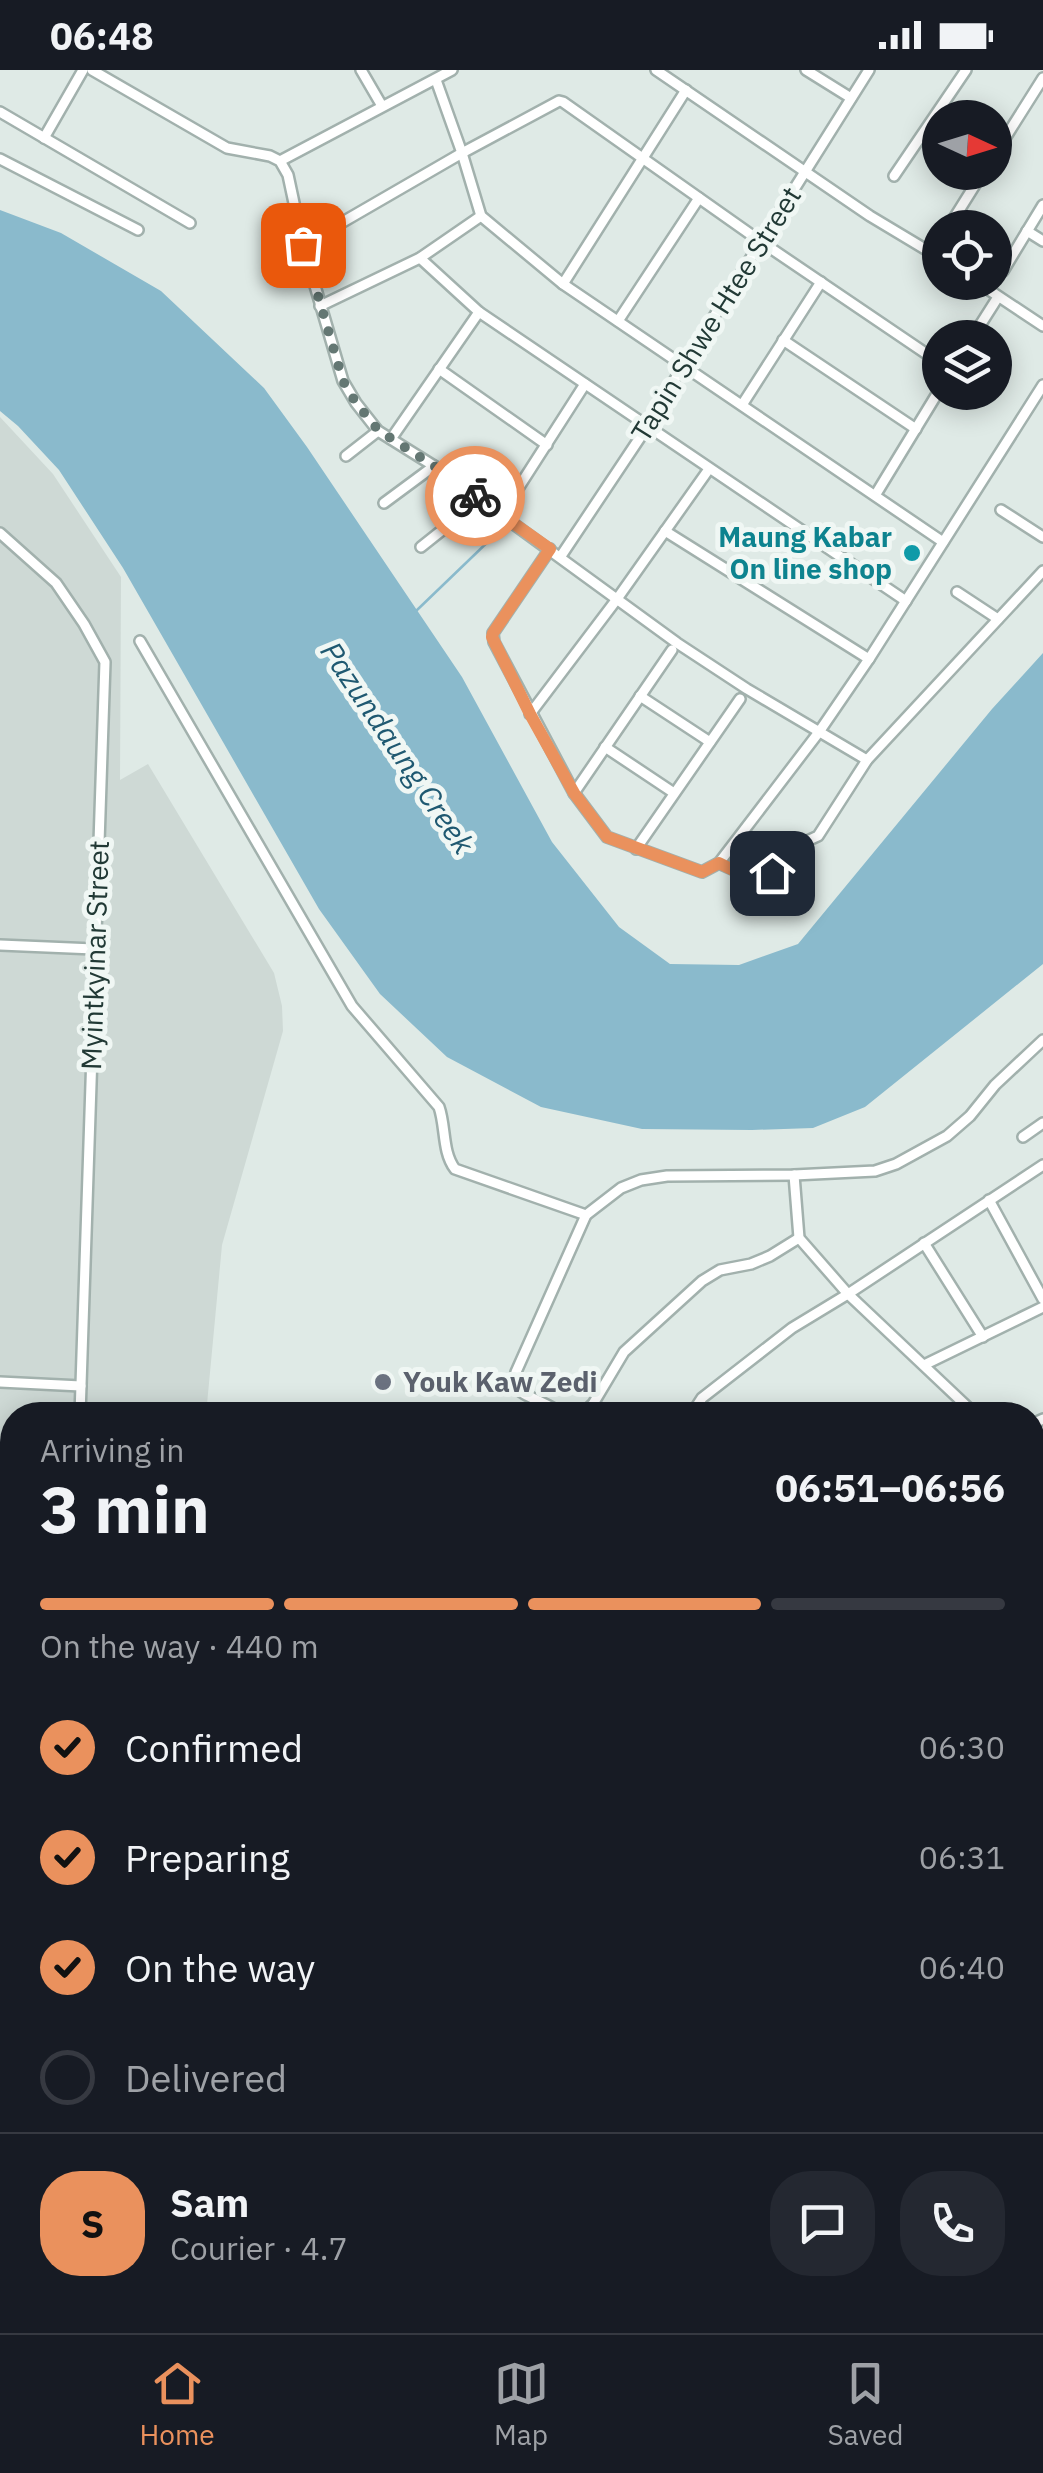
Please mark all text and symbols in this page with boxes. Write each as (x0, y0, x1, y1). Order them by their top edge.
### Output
text: 06:48 (50, 11, 154, 60)
north arrow (922, 100, 1012, 190)
map controls (922, 100, 1012, 410)
street label: Tapin Shwe Htee Street (622, 179, 809, 448)
pin (261, 203, 346, 288)
button: locate (922, 210, 1012, 300)
icon: bag (276, 218, 331, 273)
button: layers (922, 320, 1012, 410)
courier (425, 446, 525, 546)
icon: bike (448, 469, 503, 524)
place label: Maung Kabar On line shop (718, 518, 892, 587)
marker: Maung Kabar On line shop (901, 542, 923, 564)
water label: Pazundaung Creek (313, 633, 484, 861)
pin (730, 831, 815, 916)
street label: Myintkyinar Street (72, 840, 117, 1070)
icon: home (745, 846, 800, 901)
place label: Youk Kaw Zedi (403, 1363, 598, 1400)
marker: Youk Kaw Zedi (372, 1371, 394, 1393)
text: Arriving in (40, 1429, 185, 1471)
text: 06:51–06:56 (775, 1463, 1005, 1512)
text: 3 min (40, 1466, 210, 1551)
text: On the way · 440 m (40, 1625, 319, 1667)
icon: check (40, 1720, 95, 1775)
text: Confirmed (125, 1723, 303, 1772)
text: 06:30 (919, 1726, 1005, 1768)
icon: check (40, 1830, 95, 1885)
text: Preparing (125, 1833, 290, 1882)
text: 06:31 (919, 1836, 1005, 1878)
icon: check (40, 1940, 95, 1995)
text: On the way (125, 1943, 315, 1992)
text: 06:40 (919, 1946, 1005, 1988)
text: Delivered (125, 2053, 287, 2102)
button: chat (770, 2171, 875, 2276)
button: phone (900, 2171, 1005, 2276)
text: Sam (170, 2178, 249, 2227)
text: S (81, 2199, 104, 2248)
text: Courier · 4.7 (170, 2227, 348, 2269)
tab: Home (139, 2356, 215, 2453)
tab: Map (494, 2356, 549, 2453)
tab: Saved (827, 2356, 904, 2453)

